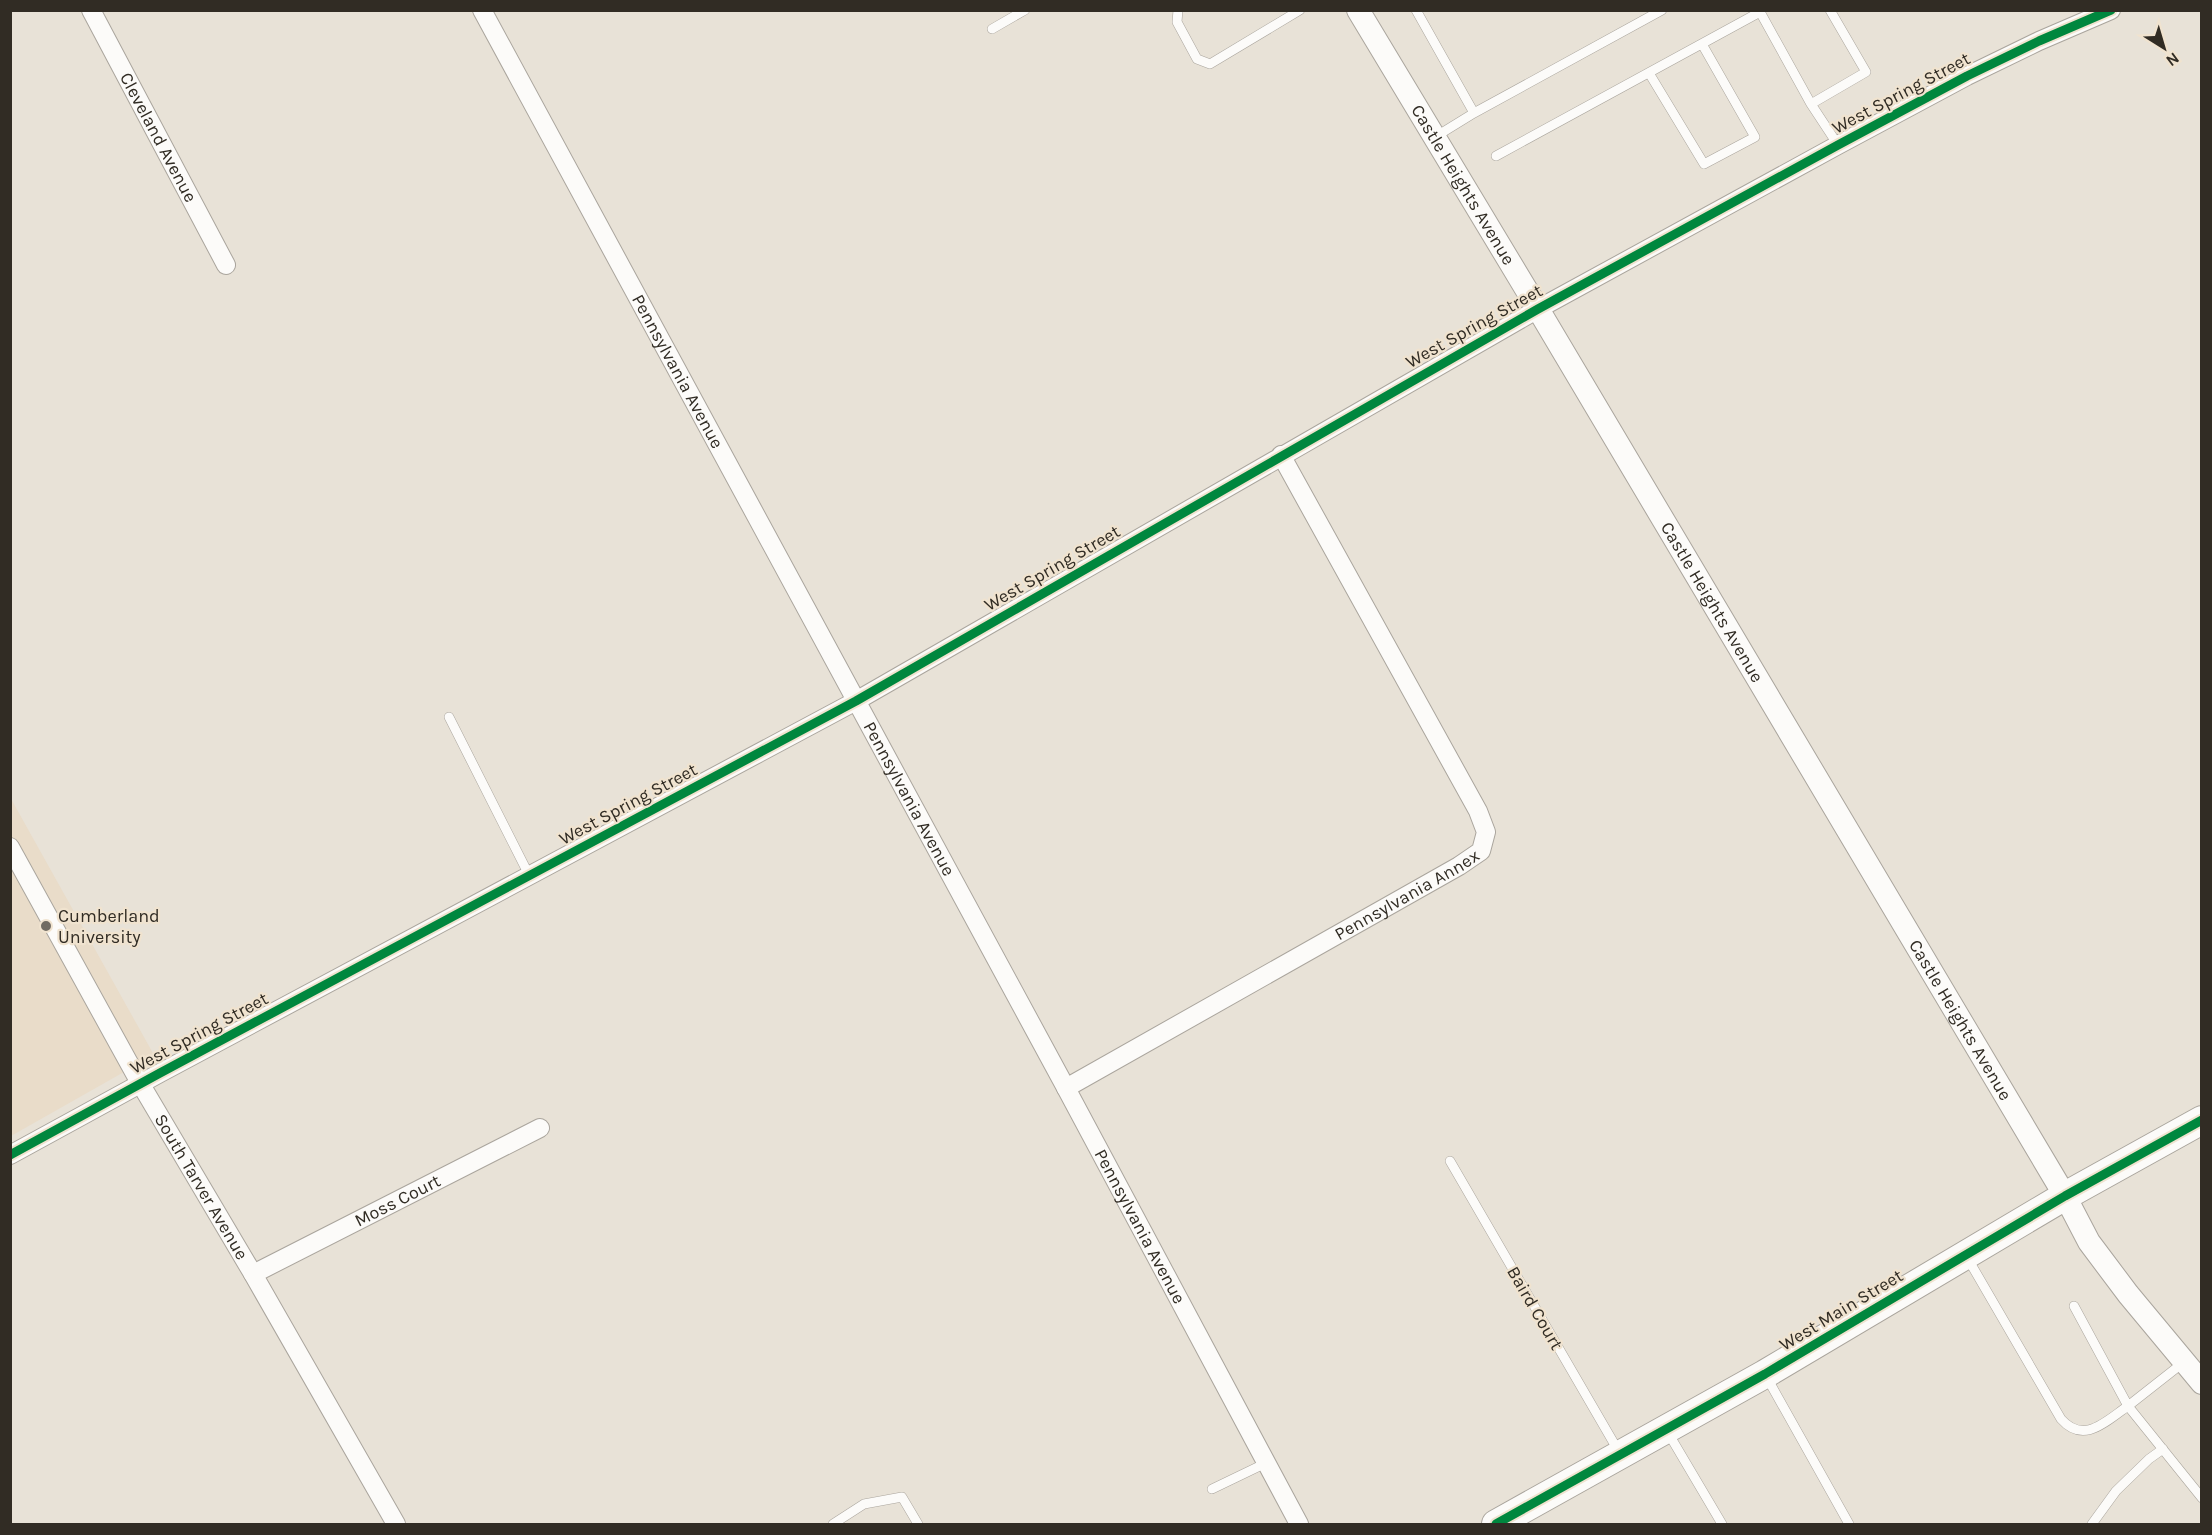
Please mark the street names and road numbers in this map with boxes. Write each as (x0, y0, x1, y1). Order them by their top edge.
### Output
street label: West Spring Street (1828, 47, 1974, 139)
street label: Cleveland Avenue (115, 69, 202, 206)
street label: Castle Heights Avenue (1407, 101, 1520, 269)
street label: West Spring Street (1402, 279, 1547, 373)
street label: Pennsylvania Avenue (627, 290, 728, 452)
street label: Castle Heights Avenue (1656, 518, 1768, 687)
street label: West Spring Street (980, 520, 1124, 616)
street label: Pennsylvania Avenue (859, 718, 960, 880)
street label: West Spring Street (555, 758, 701, 850)
street label: Pennsylvania Annex (1331, 844, 1484, 945)
street label: Castle Heights Avenue (1904, 936, 2017, 1104)
street label: West Spring Street (126, 987, 272, 1079)
street label: South Tarver Avenue (150, 1110, 253, 1264)
street label: Pennsylvania Avenue (1090, 1145, 1190, 1308)
street label: Moss Court (351, 1169, 444, 1232)
street label: Baird Court (1502, 1262, 1568, 1354)
street label: West Main Street (1775, 1264, 1907, 1356)

